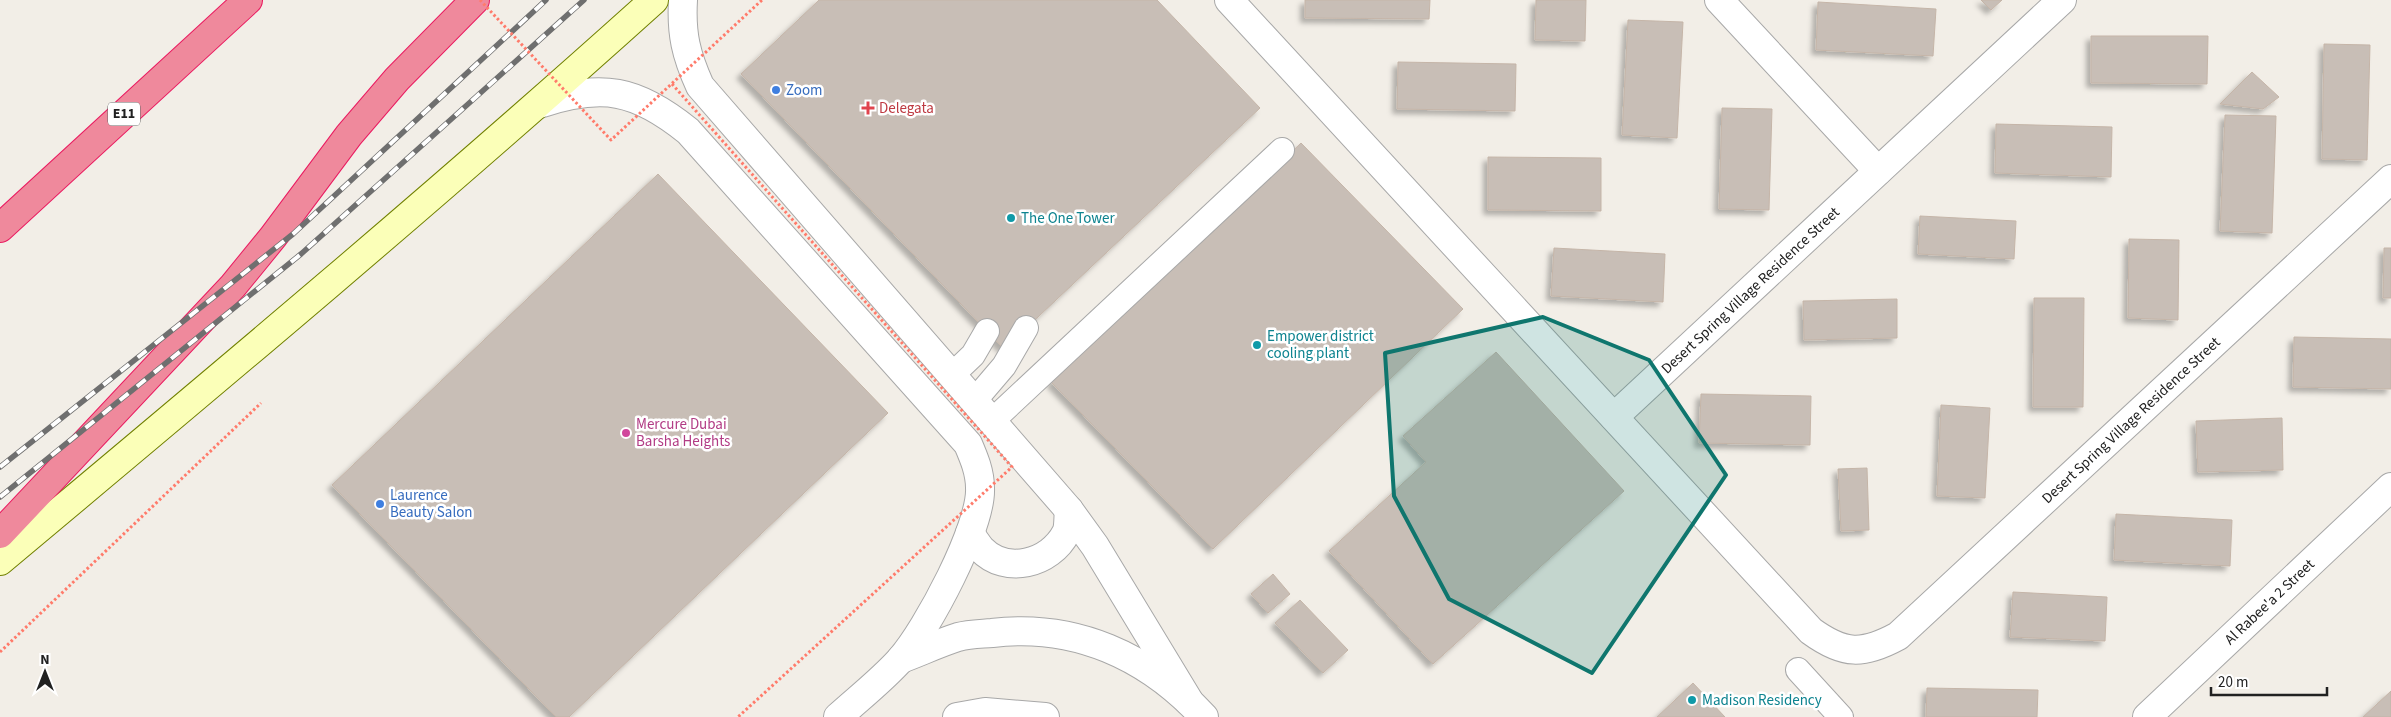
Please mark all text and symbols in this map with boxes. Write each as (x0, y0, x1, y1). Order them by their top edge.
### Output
place label: Zoom (786, 80, 822, 101)
marker: Zoom (770, 84, 782, 96)
place label: Delegata (879, 98, 934, 119)
marker: Delegata (861, 101, 875, 115)
road number: E11 (108, 102, 140, 126)
street label: Desert Spring Village Residence Street (1656, 202, 1844, 379)
place label: The One Tower (1021, 208, 1116, 229)
marker: The One Tower (1005, 212, 1017, 224)
place label: Empower district cooling plant (1267, 326, 1374, 364)
street label: Desert Spring Village Residence Street (2037, 332, 2225, 508)
marker: Empower district cooling plant (1251, 339, 1263, 351)
place label: Mercure Dubai Barsha Heights (636, 414, 730, 452)
marker: Mercure Dubai Barsha Heights (620, 427, 632, 439)
place label: Laurence Beauty Salon (390, 485, 473, 523)
marker: Laurence Beauty Salon (374, 498, 386, 510)
street label: Al Rabee'a 2 Street (2220, 554, 2319, 649)
north arrow (20, 647, 70, 697)
text: N (40, 650, 50, 670)
scale bar (2211, 664, 2327, 696)
text: 20 m (2218, 672, 2248, 693)
place label: Madison Residency (1702, 690, 1822, 711)
marker: Madison Residency (1686, 694, 1698, 706)

